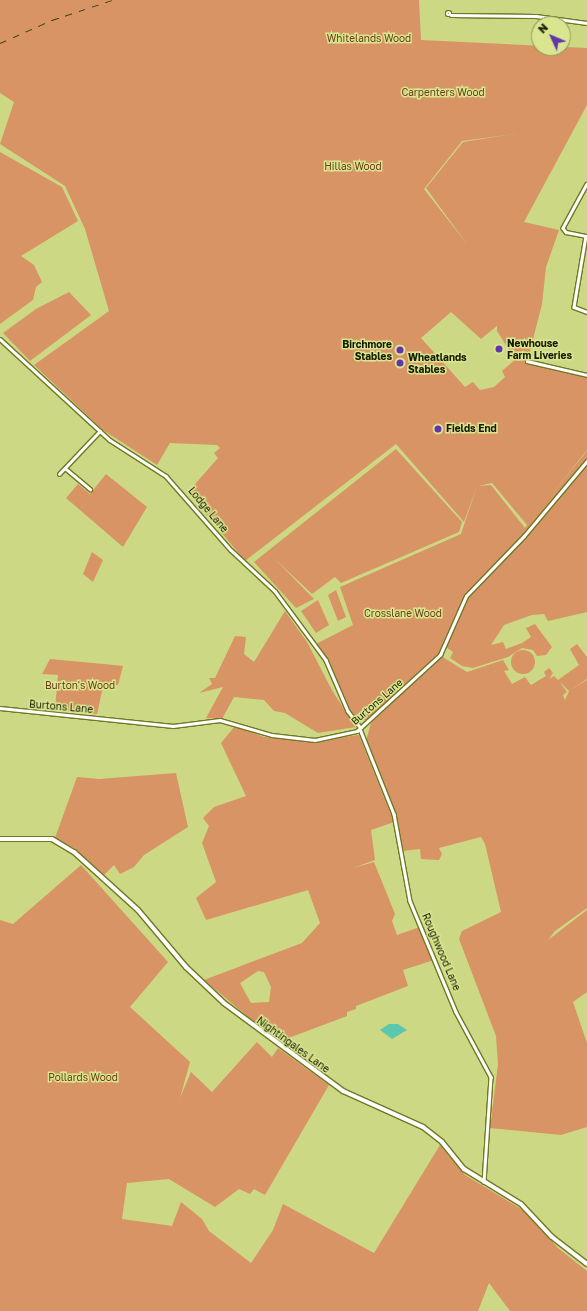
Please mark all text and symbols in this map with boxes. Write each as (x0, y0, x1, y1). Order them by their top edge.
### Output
north arrow (531, 16, 571, 56)
text: N (535, 20, 550, 36)
park label: Whitelands Wood (327, 33, 411, 45)
park label: Carpenters Wood (401, 87, 485, 99)
park label: Hillas Wood (324, 161, 382, 173)
place label: Newhouse Farm Liveries (507, 337, 572, 360)
place label: Birchmore Stables (342, 338, 392, 362)
marker: Newhouse Farm Liveries (494, 344, 504, 354)
marker: Birchmore Stables (395, 345, 405, 355)
place label: Wheatlands Stables (408, 351, 467, 374)
marker: Wheatlands Stables (395, 358, 405, 368)
place label: Fields End (446, 423, 497, 435)
marker: Fields End (433, 424, 443, 434)
street label: Lodge Lane (186, 485, 230, 535)
park label: Crosslane Wood (364, 608, 442, 620)
street label: Burtons Lane (349, 676, 405, 728)
park label: Burton's Wood (45, 680, 115, 692)
street label: Burtons Lane (28, 698, 94, 716)
street label: Roughwood Lane (419, 911, 463, 993)
street label: Nightingales Lane (254, 1015, 332, 1075)
park label: Pollards Wood (48, 1072, 118, 1084)

